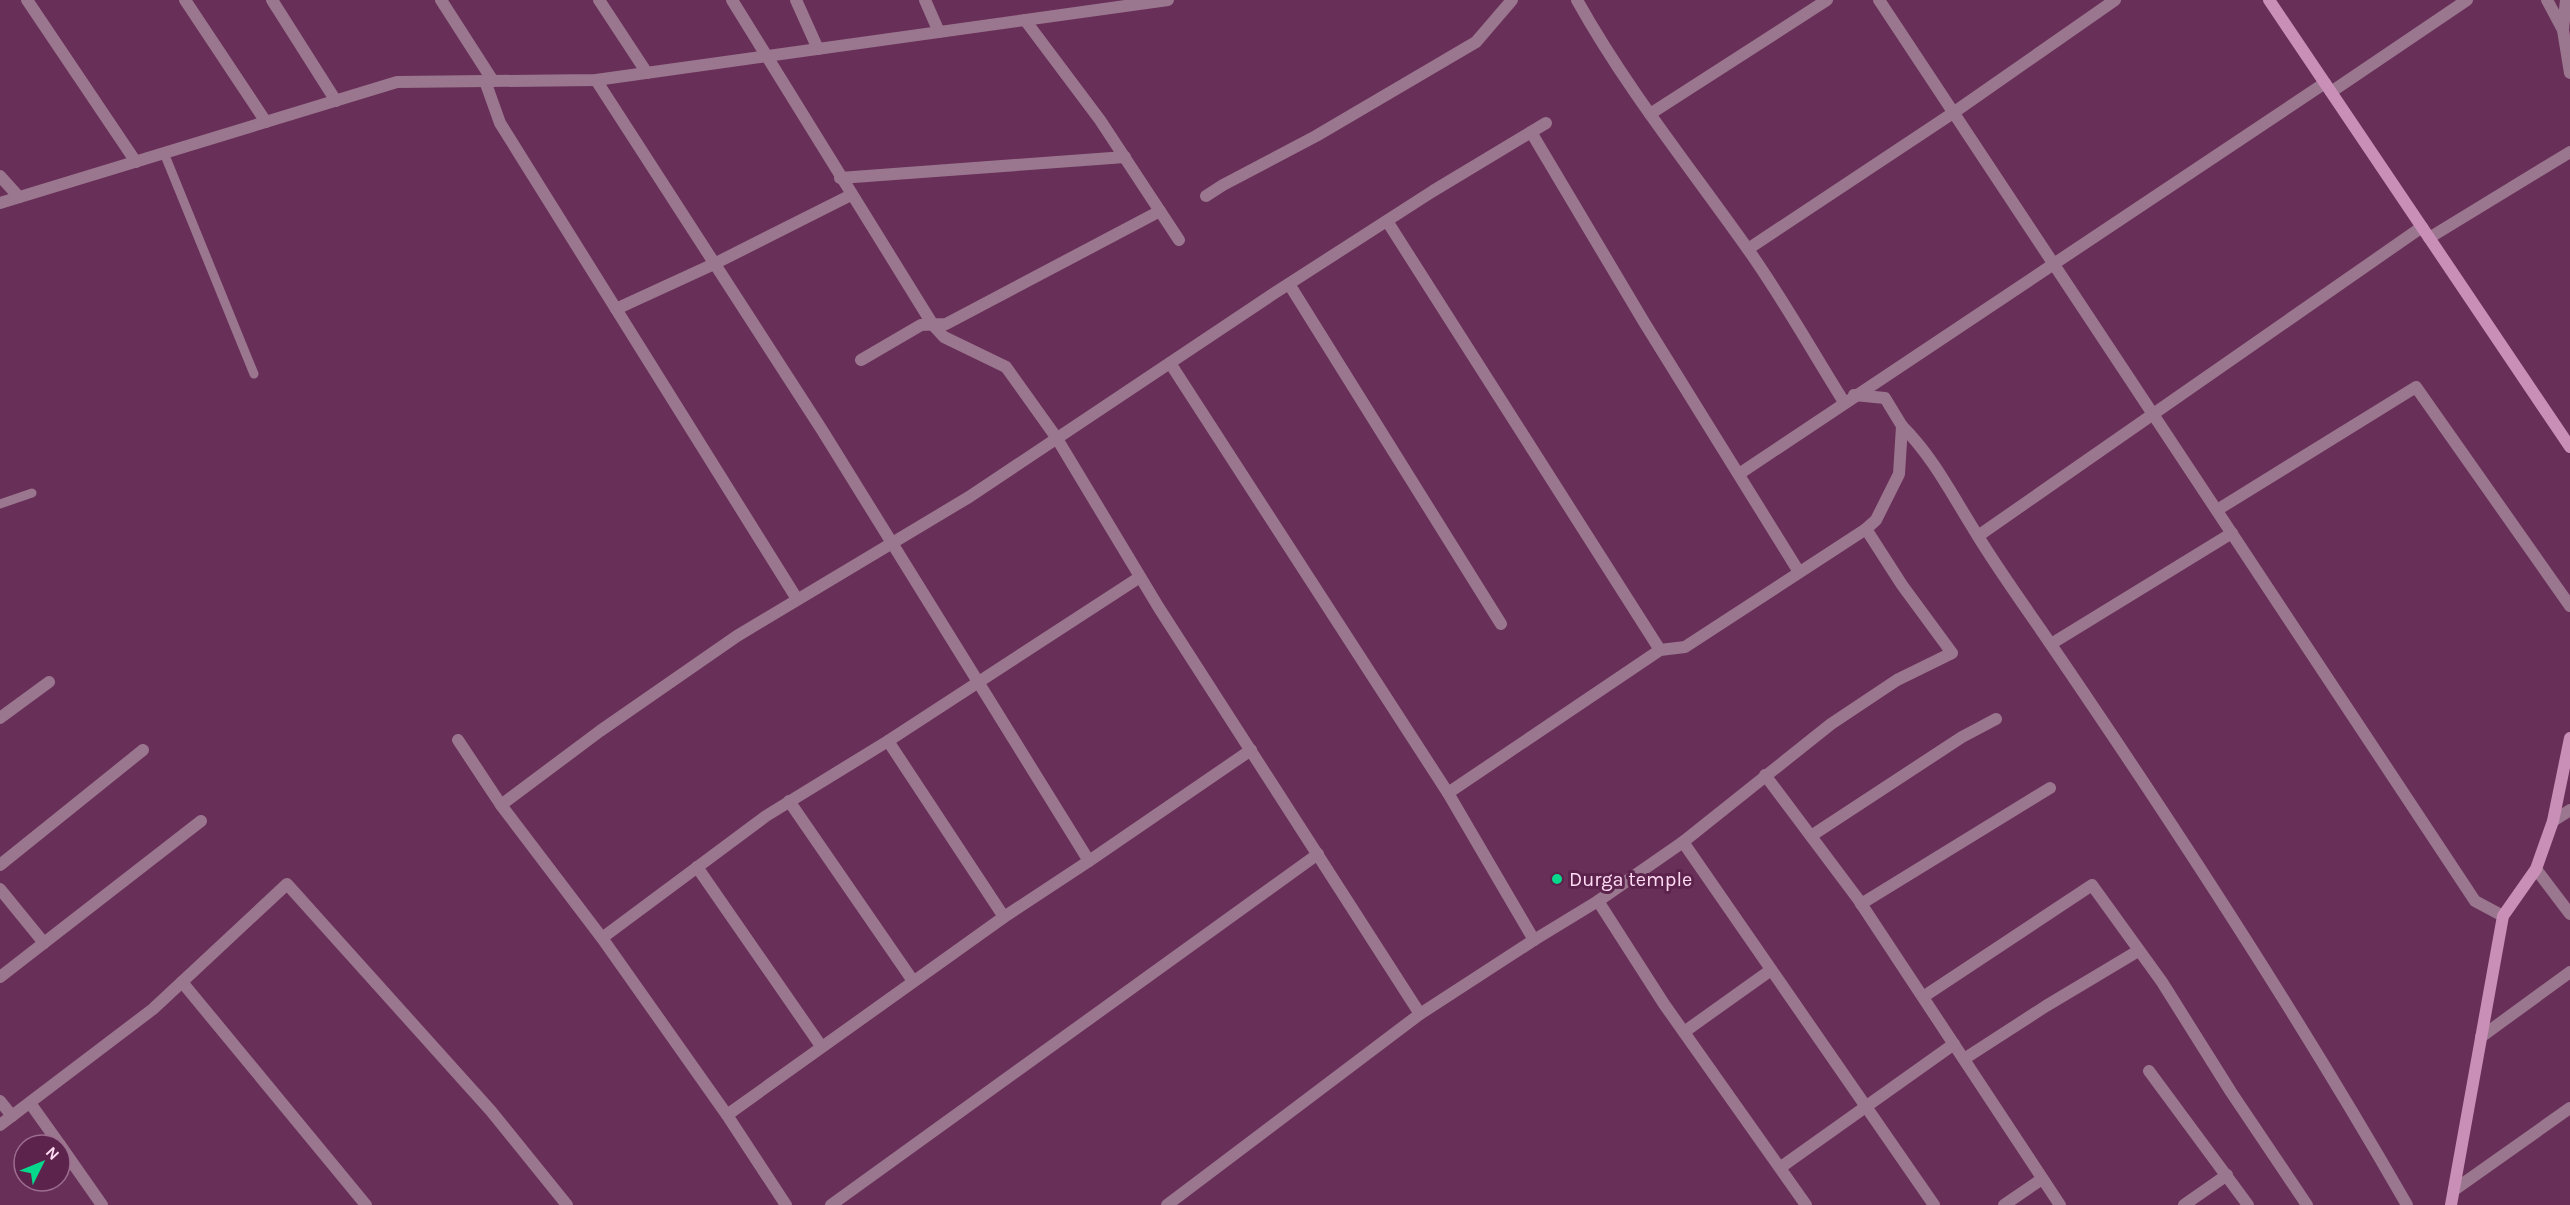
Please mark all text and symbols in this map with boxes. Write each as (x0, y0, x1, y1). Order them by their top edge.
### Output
place label: Durga temple (1569, 868, 1692, 891)
marker: Durga temple (1550, 872, 1564, 886)
north arrow (12, 1133, 72, 1193)
text: N (42, 1142, 63, 1164)

